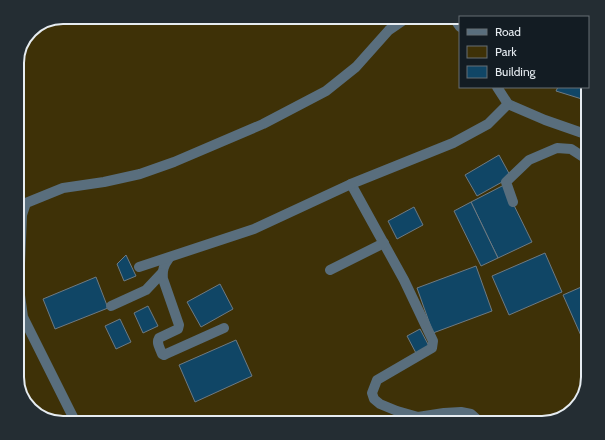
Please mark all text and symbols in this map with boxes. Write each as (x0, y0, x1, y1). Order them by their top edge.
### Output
legend (459, 16, 589, 88)
text: Road (495, 24, 521, 39)
text: Park (495, 44, 517, 59)
text: Building (495, 64, 537, 79)

